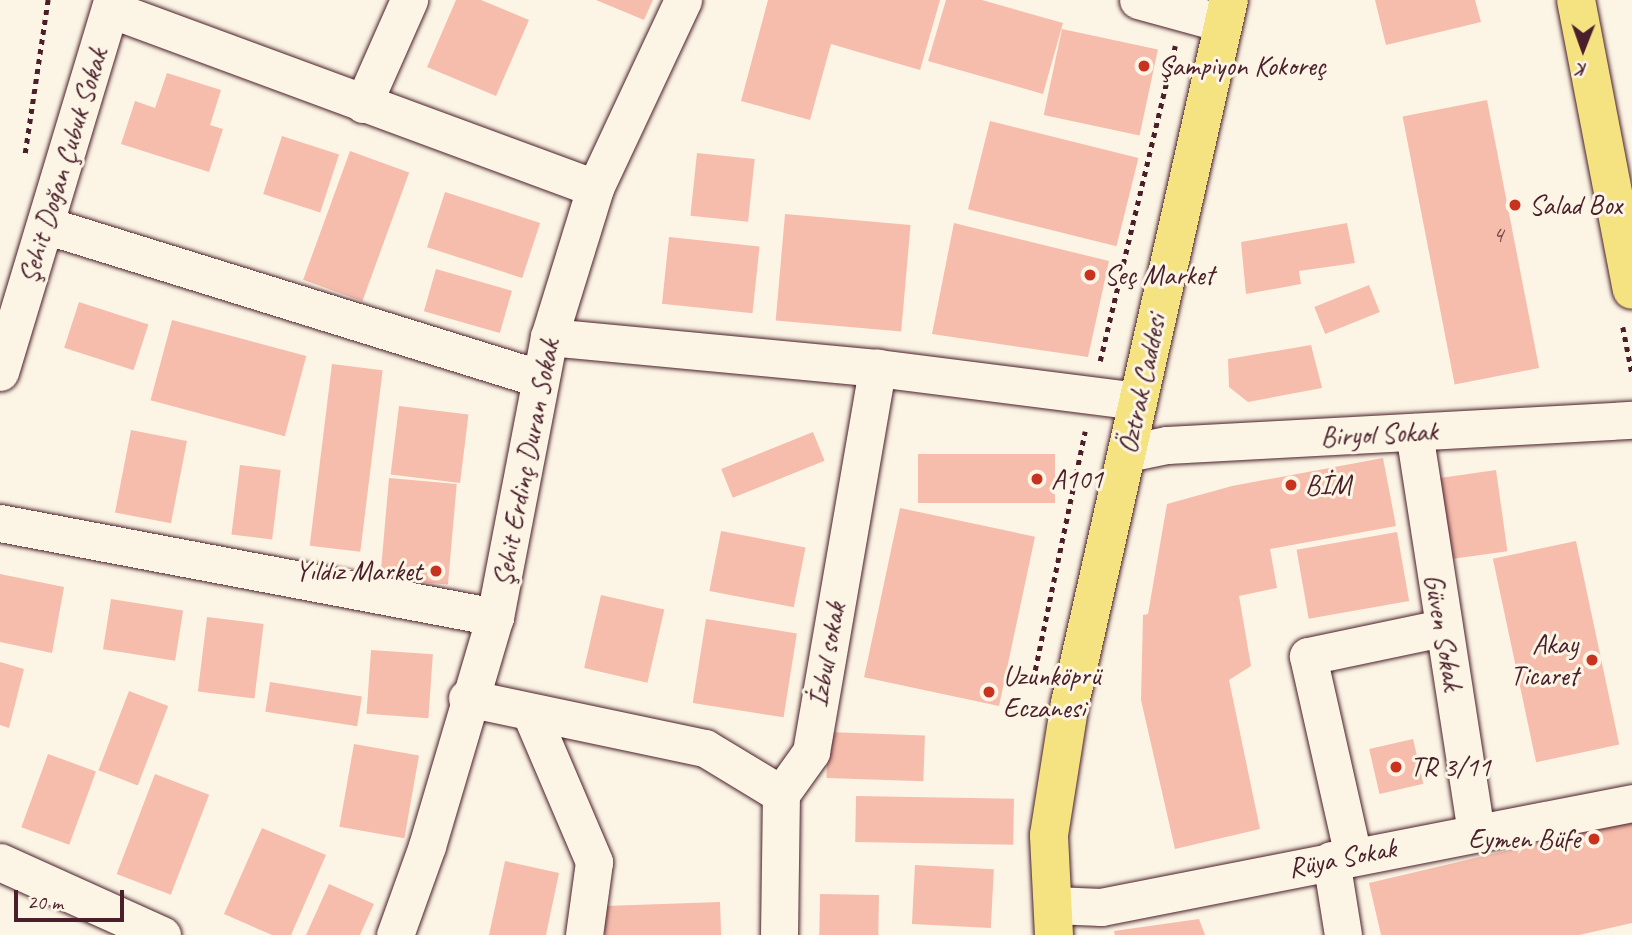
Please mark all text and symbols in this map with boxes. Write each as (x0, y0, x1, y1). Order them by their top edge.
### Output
north arrow (1548, 14, 1618, 84)
street label: Şehit Doğan Çubuk Sokak (11, 45, 115, 287)
place label: Şampiyon Kokoreç (1158, 49, 1326, 83)
marker: Şampiyon Kokoreç (1136, 58, 1152, 74)
text: K (1578, 58, 1588, 82)
place label: Salad Box (1529, 188, 1622, 222)
marker: Salad Box (1507, 197, 1523, 213)
house number: 4 (1493, 221, 1503, 249)
place label: Seç Market (1104, 258, 1214, 292)
marker: Seç Market (1082, 267, 1098, 283)
street label: Öztrak Caddesi (1111, 311, 1173, 457)
street label: Şehit Erdinç Duran Sokak (486, 337, 566, 589)
street label: Biryol Sokak (1320, 414, 1438, 454)
place label: A101 (1051, 462, 1103, 496)
place label: BİM (1305, 468, 1351, 502)
marker: A101 (1029, 471, 1045, 487)
marker: BİM (1283, 477, 1299, 493)
place label: Yıldız Market (295, 554, 422, 588)
marker: Yıldız Market (428, 563, 444, 579)
street label: Güven Sokak (1416, 572, 1470, 692)
street label: İzbul sokak (801, 600, 853, 710)
place label: Akay Ticaret (1510, 627, 1578, 693)
marker: Akay Ticaret (1584, 652, 1600, 668)
place label: Uzunköprü Eczanesi (1003, 659, 1100, 725)
marker: Uzunköprü Eczanesi (981, 684, 997, 700)
place label: TR 3/11 (1410, 750, 1491, 784)
marker: TR 3/11 (1388, 759, 1404, 775)
place label: Eymen Büfe (1468, 822, 1580, 856)
street label: Rüya Sokak (1286, 831, 1398, 885)
marker: Eymen Büfe (1586, 831, 1602, 847)
scale bar (18, 876, 128, 920)
text: 20 m (27, 889, 63, 915)

